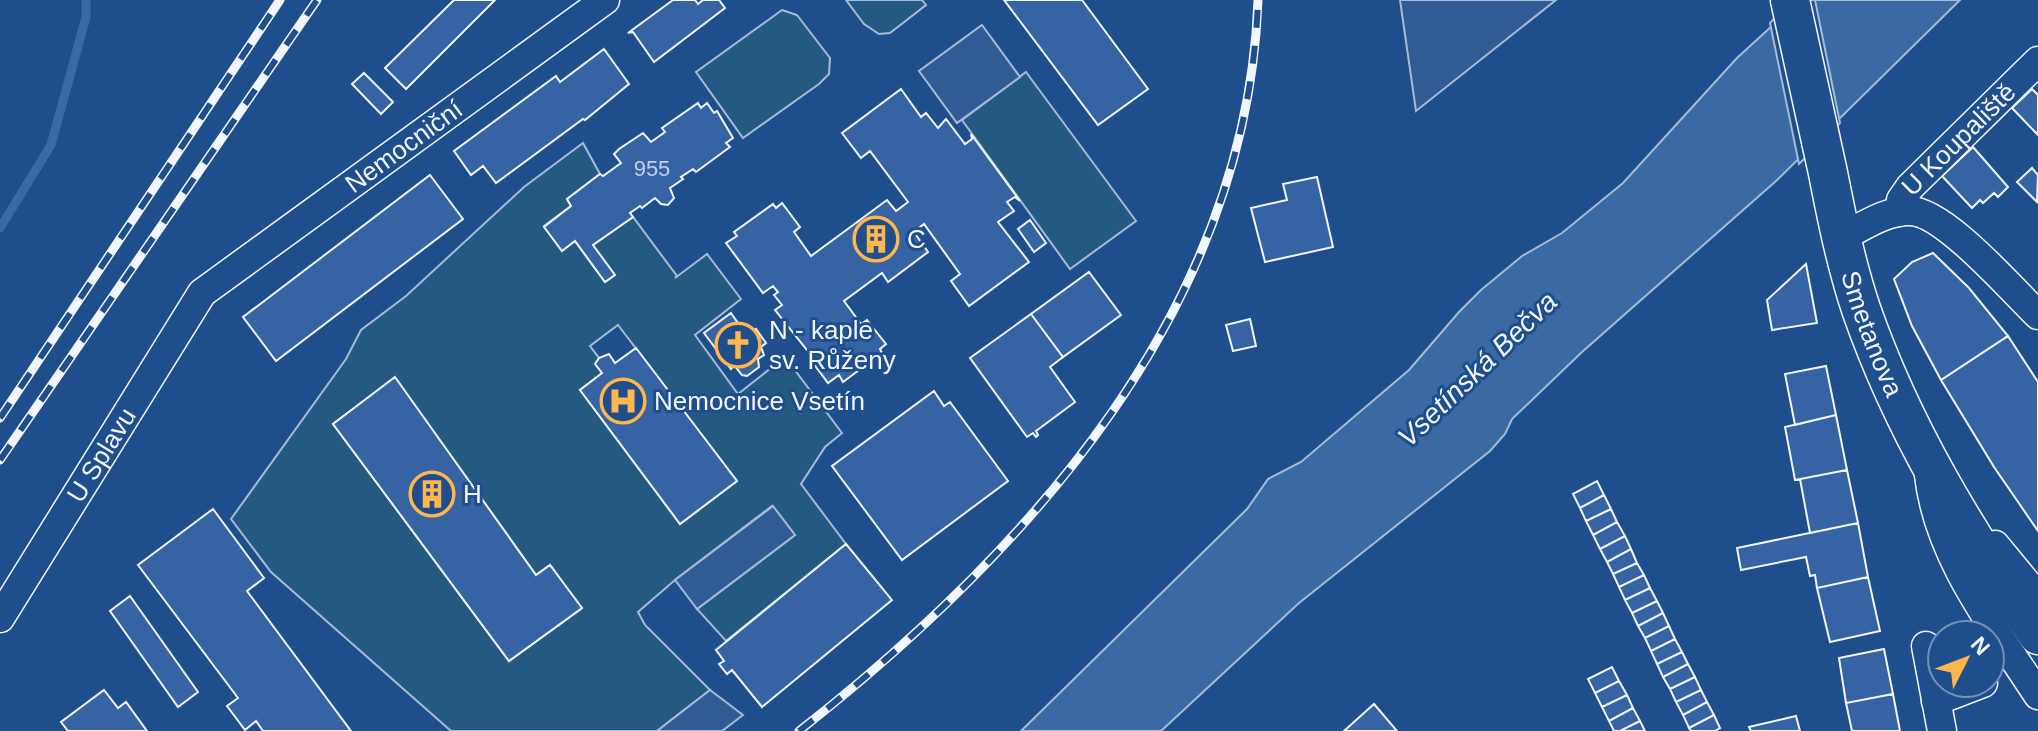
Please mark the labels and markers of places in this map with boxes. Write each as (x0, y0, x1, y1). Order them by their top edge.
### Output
building icon: C (852, 215, 900, 263)
place label: C (907, 224, 926, 254)
place label: N - kaple sv. Růženy (769, 315, 896, 375)
church icon: N - kaple sv. Růženy (714, 321, 762, 369)
hospital icon: Nemocnice Vsetín (599, 377, 647, 425)
place label: Nemocnice Vsetín (654, 386, 865, 416)
building icon: H (408, 470, 456, 518)
place label: H (463, 479, 482, 509)

